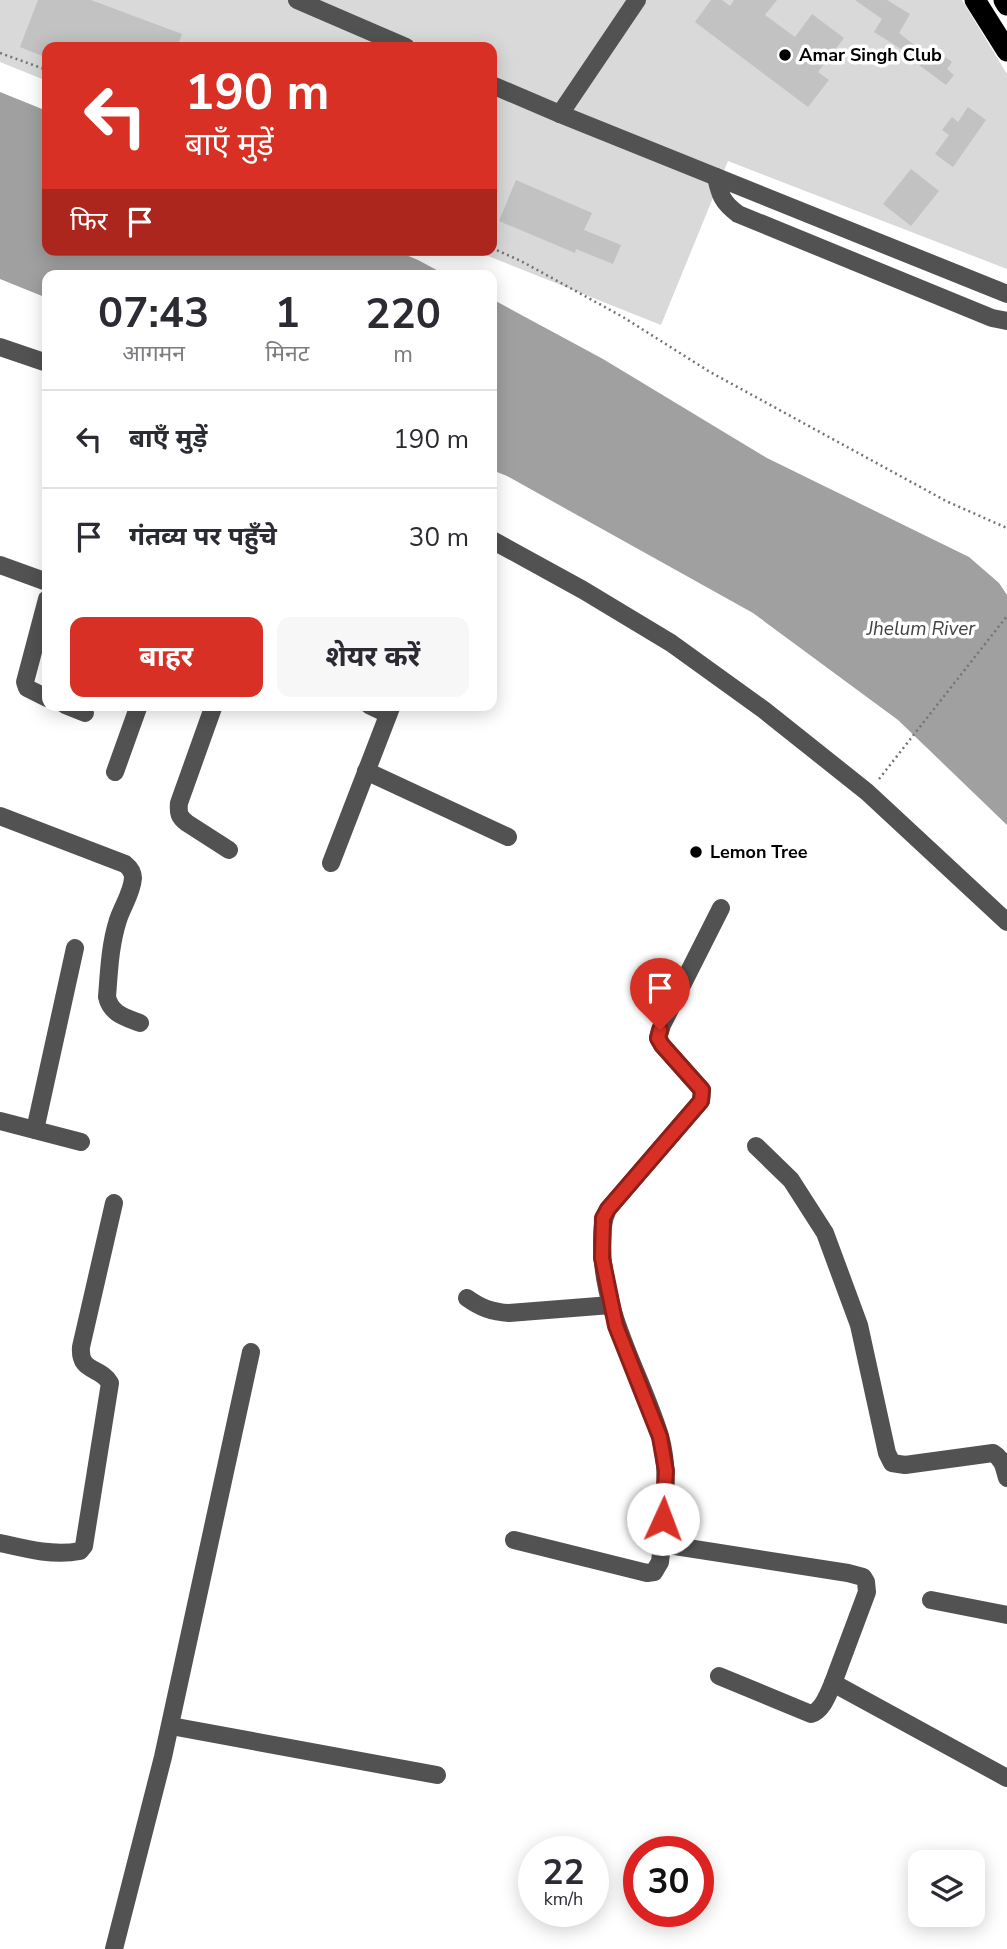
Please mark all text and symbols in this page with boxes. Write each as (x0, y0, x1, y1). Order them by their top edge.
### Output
place label: Amar Singh Club (799, 43, 942, 67)
marker: Amar Singh Club (777, 47, 793, 63)
text: 190 m (185, 59, 329, 126)
icon: left (70, 70, 161, 161)
text: बाएँ मुड़ें (185, 123, 274, 166)
icon: arrive (121, 203, 159, 241)
text: फिर (70, 204, 107, 239)
text: 07:43 (98, 285, 209, 342)
text: 1 (275, 285, 300, 342)
text: 220 (365, 286, 441, 343)
text: आगमन (122, 338, 185, 369)
text: मिनट (265, 338, 309, 369)
text: m (393, 339, 413, 370)
icon: left (70, 420, 108, 458)
text: बाएँ मुड़ें (129, 421, 207, 456)
text: 190 m (393, 422, 469, 457)
icon: arrive (70, 518, 108, 556)
text: गंतव्य पर पहुँचे (129, 519, 277, 554)
text: 30 m (409, 520, 469, 555)
water label: Jhelum River (866, 616, 976, 642)
button: बाहर (70, 617, 263, 697)
button: शेयर करें (277, 617, 469, 697)
place label: Lemon Tree (710, 840, 808, 864)
marker: Lemon Tree (688, 844, 704, 860)
pin (630, 958, 690, 1030)
icon: arrive (641, 969, 679, 1007)
position arrow (626, 1482, 700, 1556)
speed limit sign: 30 (623, 1836, 714, 1927)
text: 22 (542, 1849, 585, 1896)
map controls (908, 1850, 985, 1927)
button: layers (908, 1850, 985, 1927)
text: km/h (544, 1887, 583, 1911)

